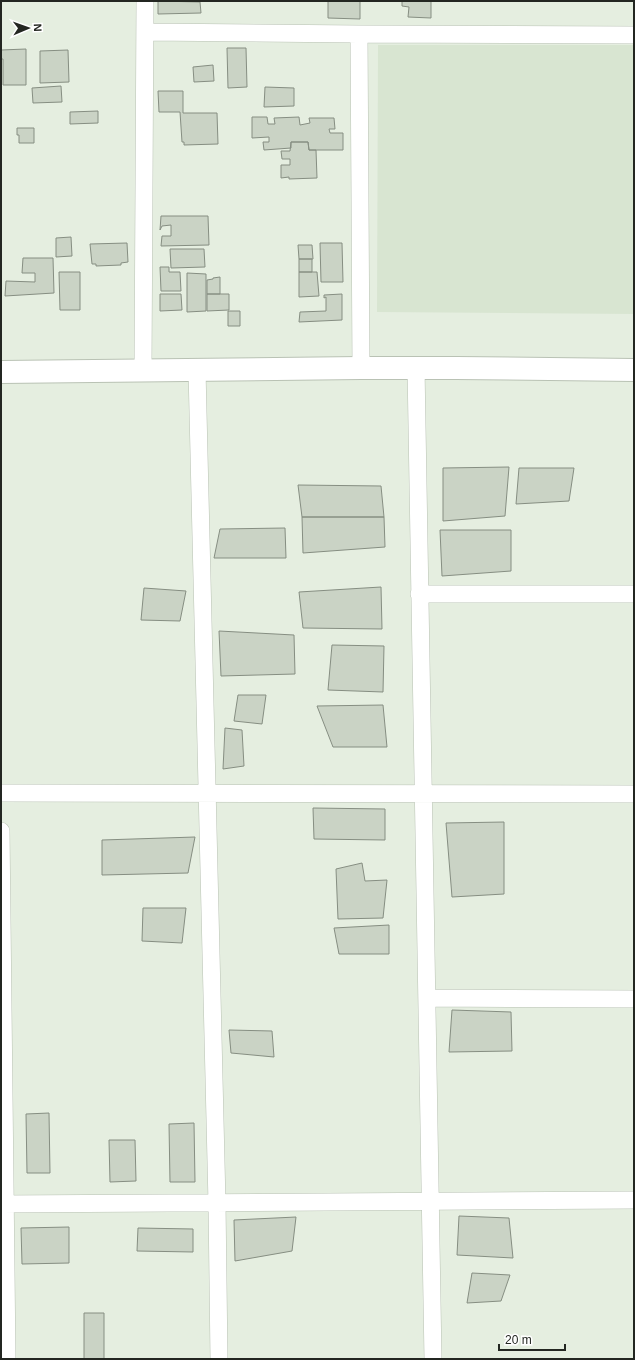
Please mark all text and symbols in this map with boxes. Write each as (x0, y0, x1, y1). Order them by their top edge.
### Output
north arrow (8, 8, 48, 48)
text: N (32, 23, 44, 32)
scale bar (499, 1326, 565, 1352)
text: 20 m (505, 1333, 532, 1347)

